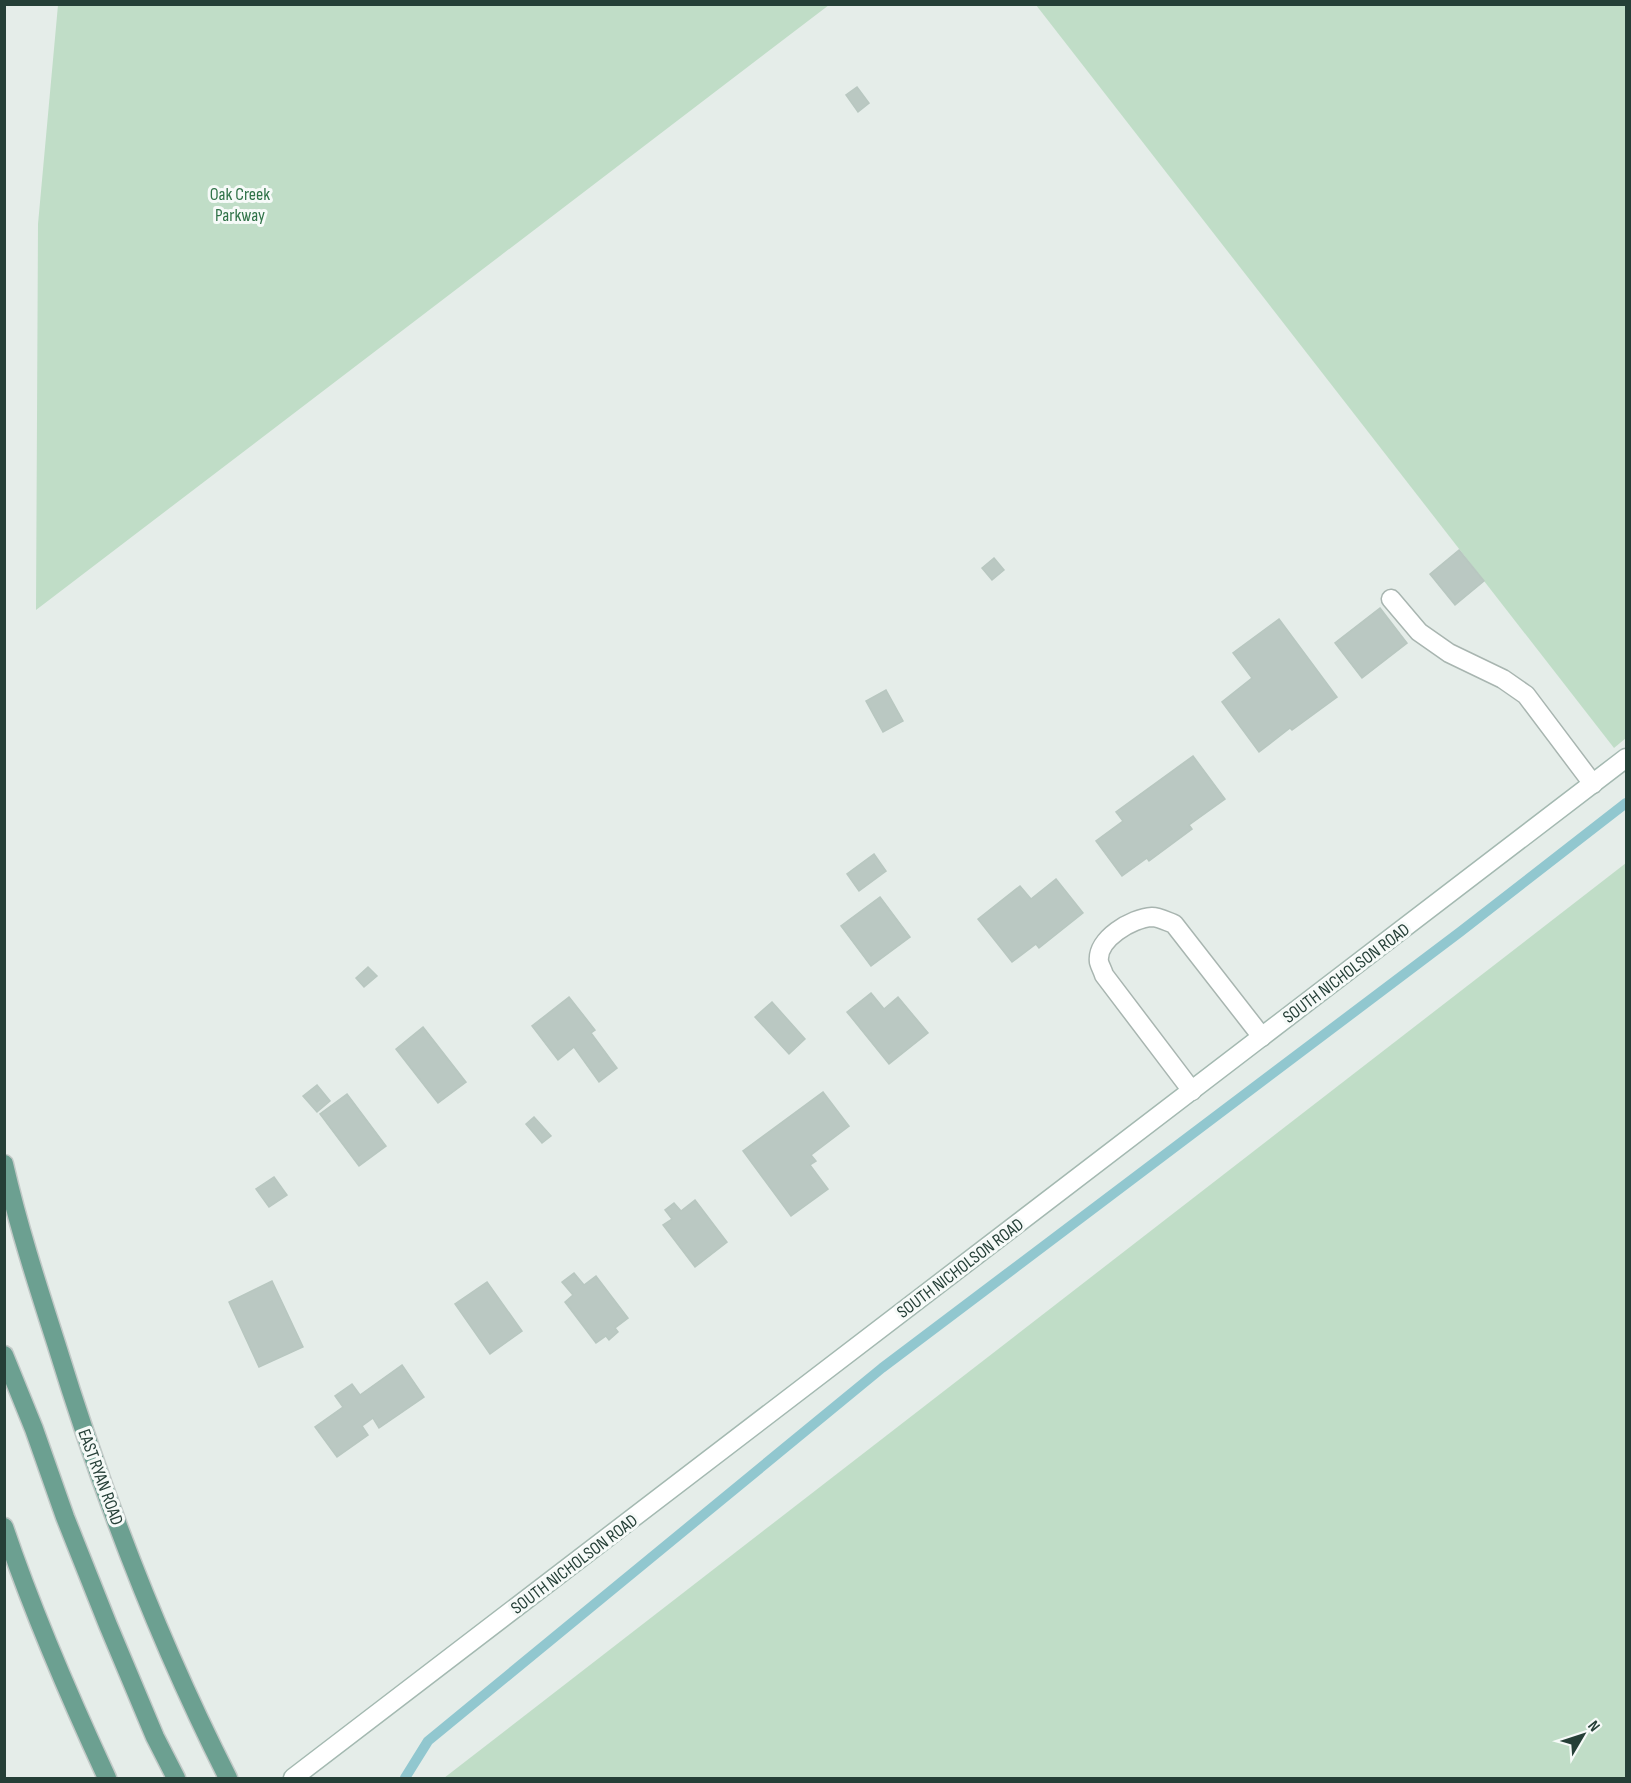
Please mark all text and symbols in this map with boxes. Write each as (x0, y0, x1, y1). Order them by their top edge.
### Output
park label: Oak Creek Parkway (210, 184, 270, 226)
street label: SOUTH NICHOLSON ROAD (1279, 919, 1414, 1028)
street label: SOUTH NICHOLSON ROAD (893, 1214, 1028, 1323)
street label: EAST RYAN ROAD (73, 1426, 128, 1528)
street label: SOUTH NICHOLSON ROAD (507, 1510, 642, 1619)
north arrow (1553, 1705, 1613, 1765)
text: N (1583, 1717, 1604, 1736)

